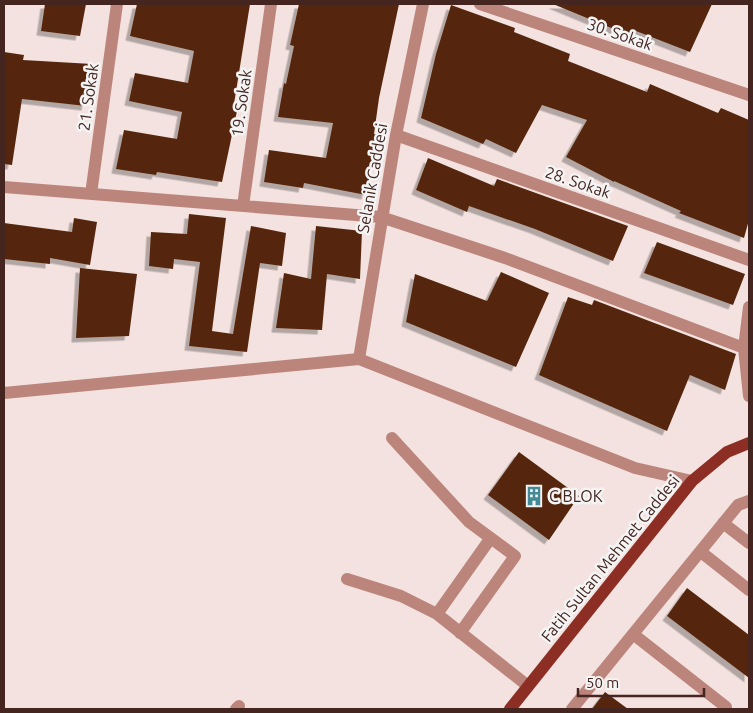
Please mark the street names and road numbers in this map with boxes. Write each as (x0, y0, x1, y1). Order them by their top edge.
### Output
street label: 30. Sokak (585, 14, 655, 54)
street label: 21. Sokak (74, 62, 102, 132)
street label: 19. Sokak (227, 68, 255, 138)
street label: Selanik Caddesi (354, 122, 390, 234)
street label: 28. Sokak (543, 162, 613, 202)
street label: Fatih Sultan Mehmet Caddesi (537, 471, 683, 645)

